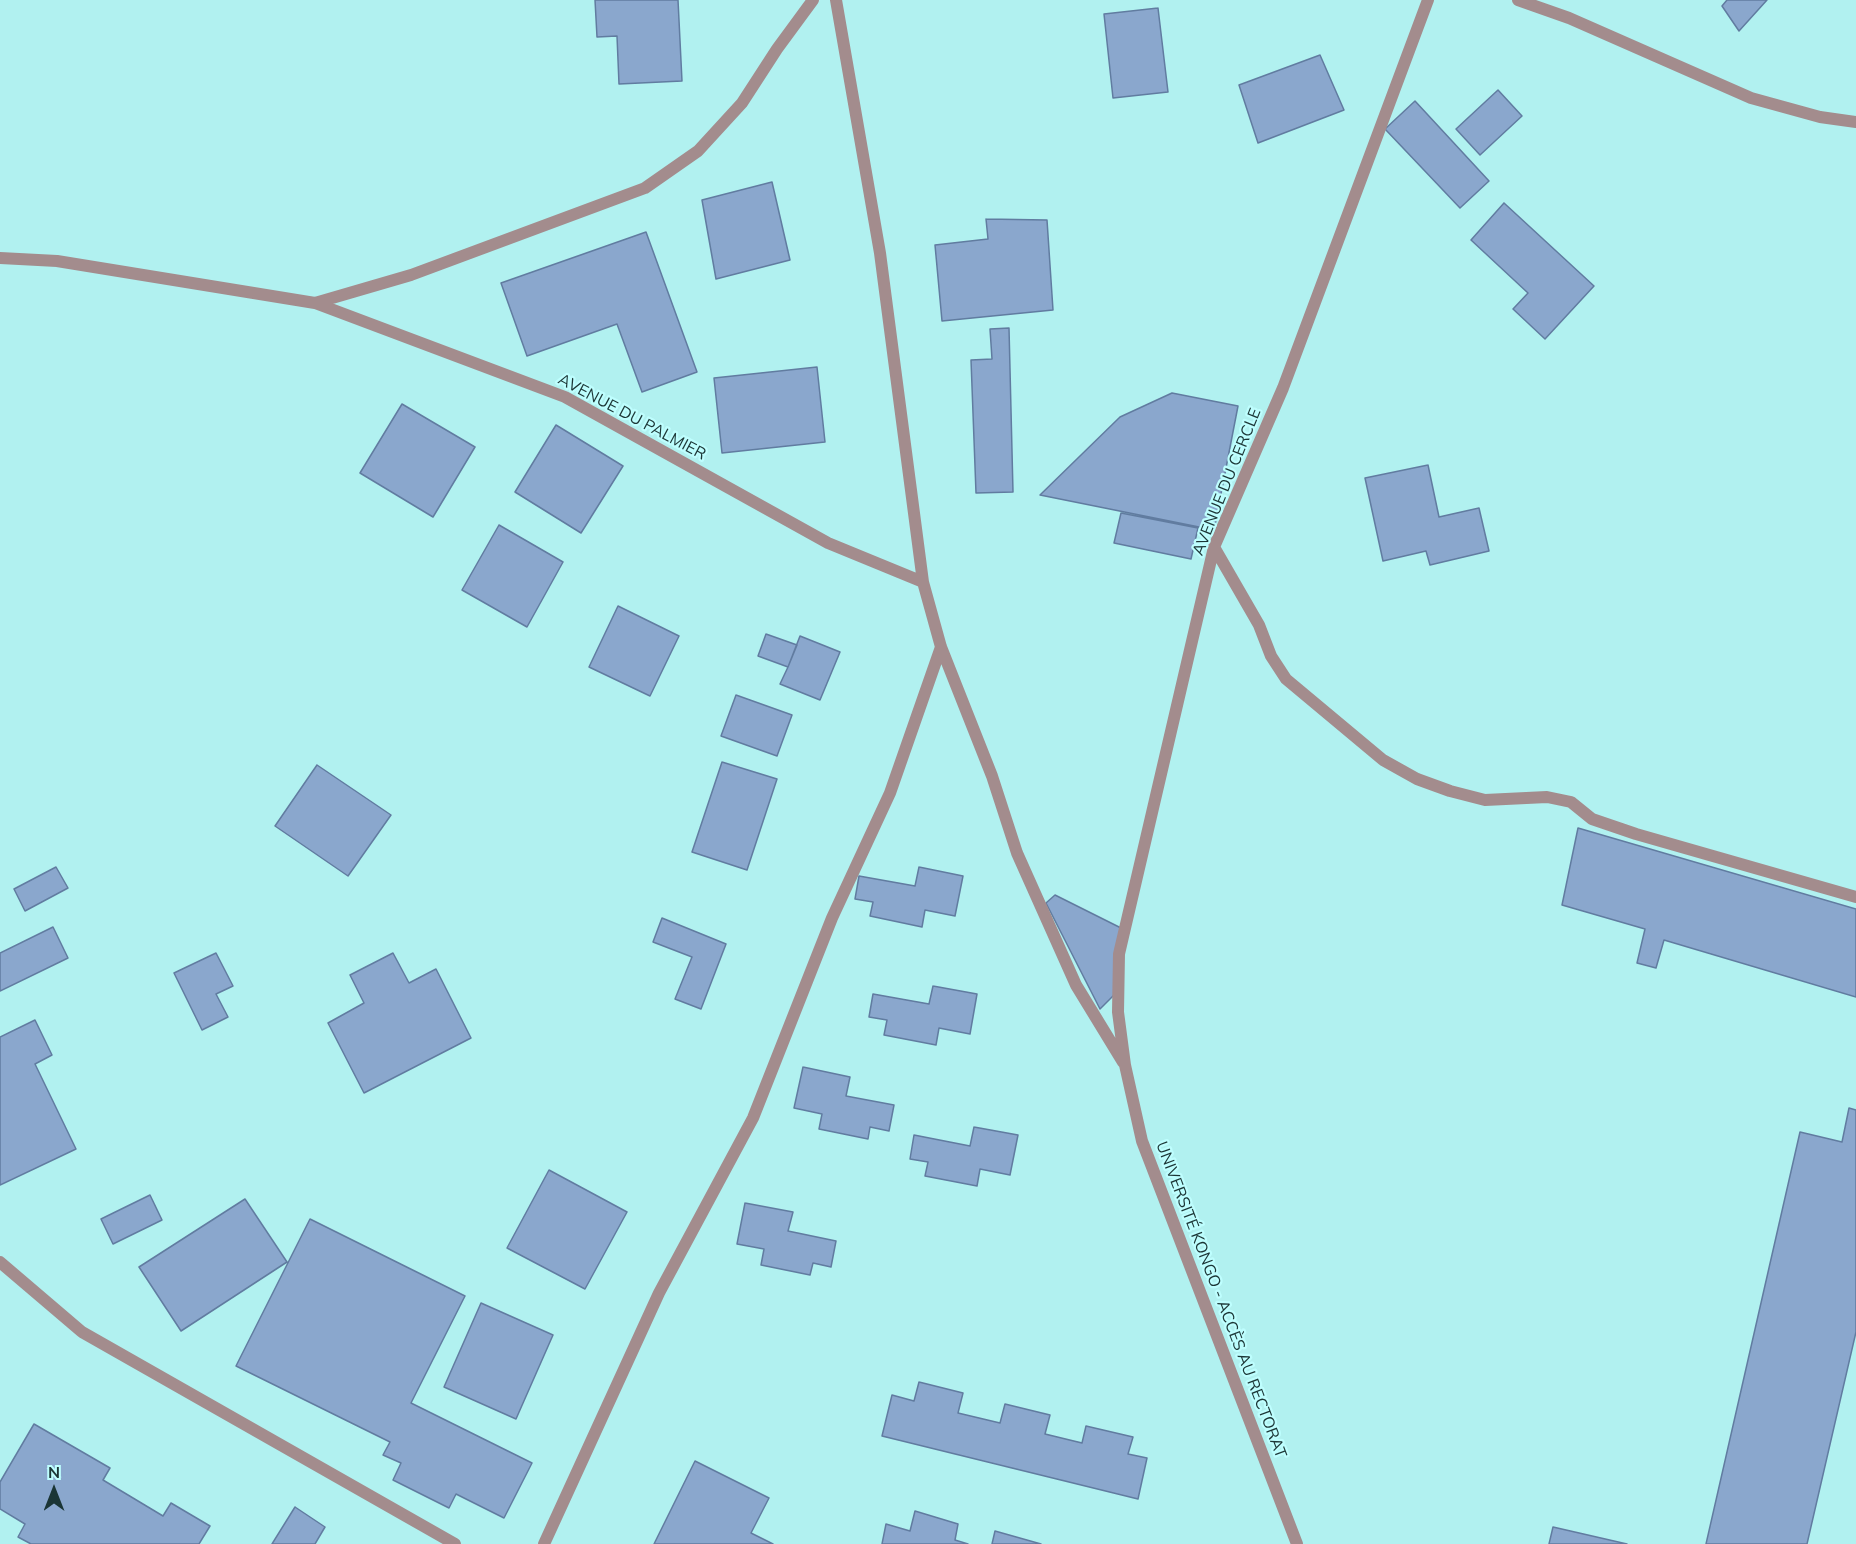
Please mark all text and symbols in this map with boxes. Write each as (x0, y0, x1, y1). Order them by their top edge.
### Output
street label: AVENUE DU PALMIER (555, 370, 709, 464)
street label: AVENUE DU CERCLE (1189, 406, 1265, 558)
street label: UNIVERSITÉ KONGO - ACCÈS AU RECTORAT (1152, 1139, 1290, 1461)
north arrow (24, 1460, 84, 1520)
text: N (48, 1462, 60, 1482)

